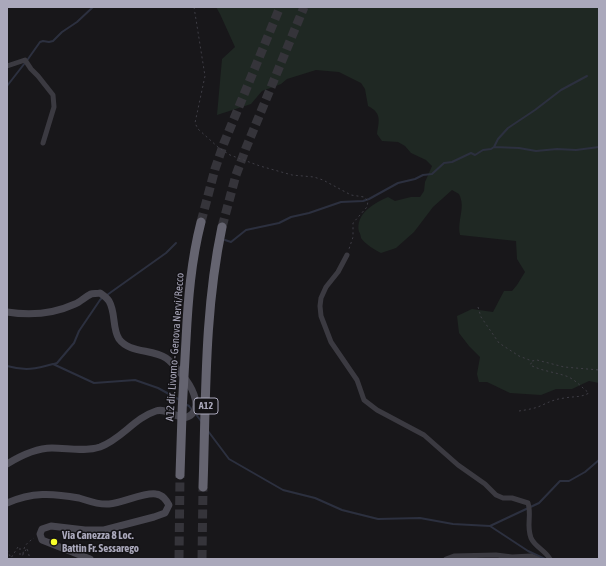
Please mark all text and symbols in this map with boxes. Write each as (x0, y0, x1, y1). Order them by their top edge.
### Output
street label: A12 dir. Livorno - Genova Nervi/Recco (163, 272, 187, 422)
road number: A12 (194, 398, 218, 414)
place label: Via Canezza 8 Loc. Battin Fr. Sessarego (62, 529, 139, 555)
marker: Via Canezza 8 Loc. Battin Fr. Sessarego (49, 537, 59, 547)

